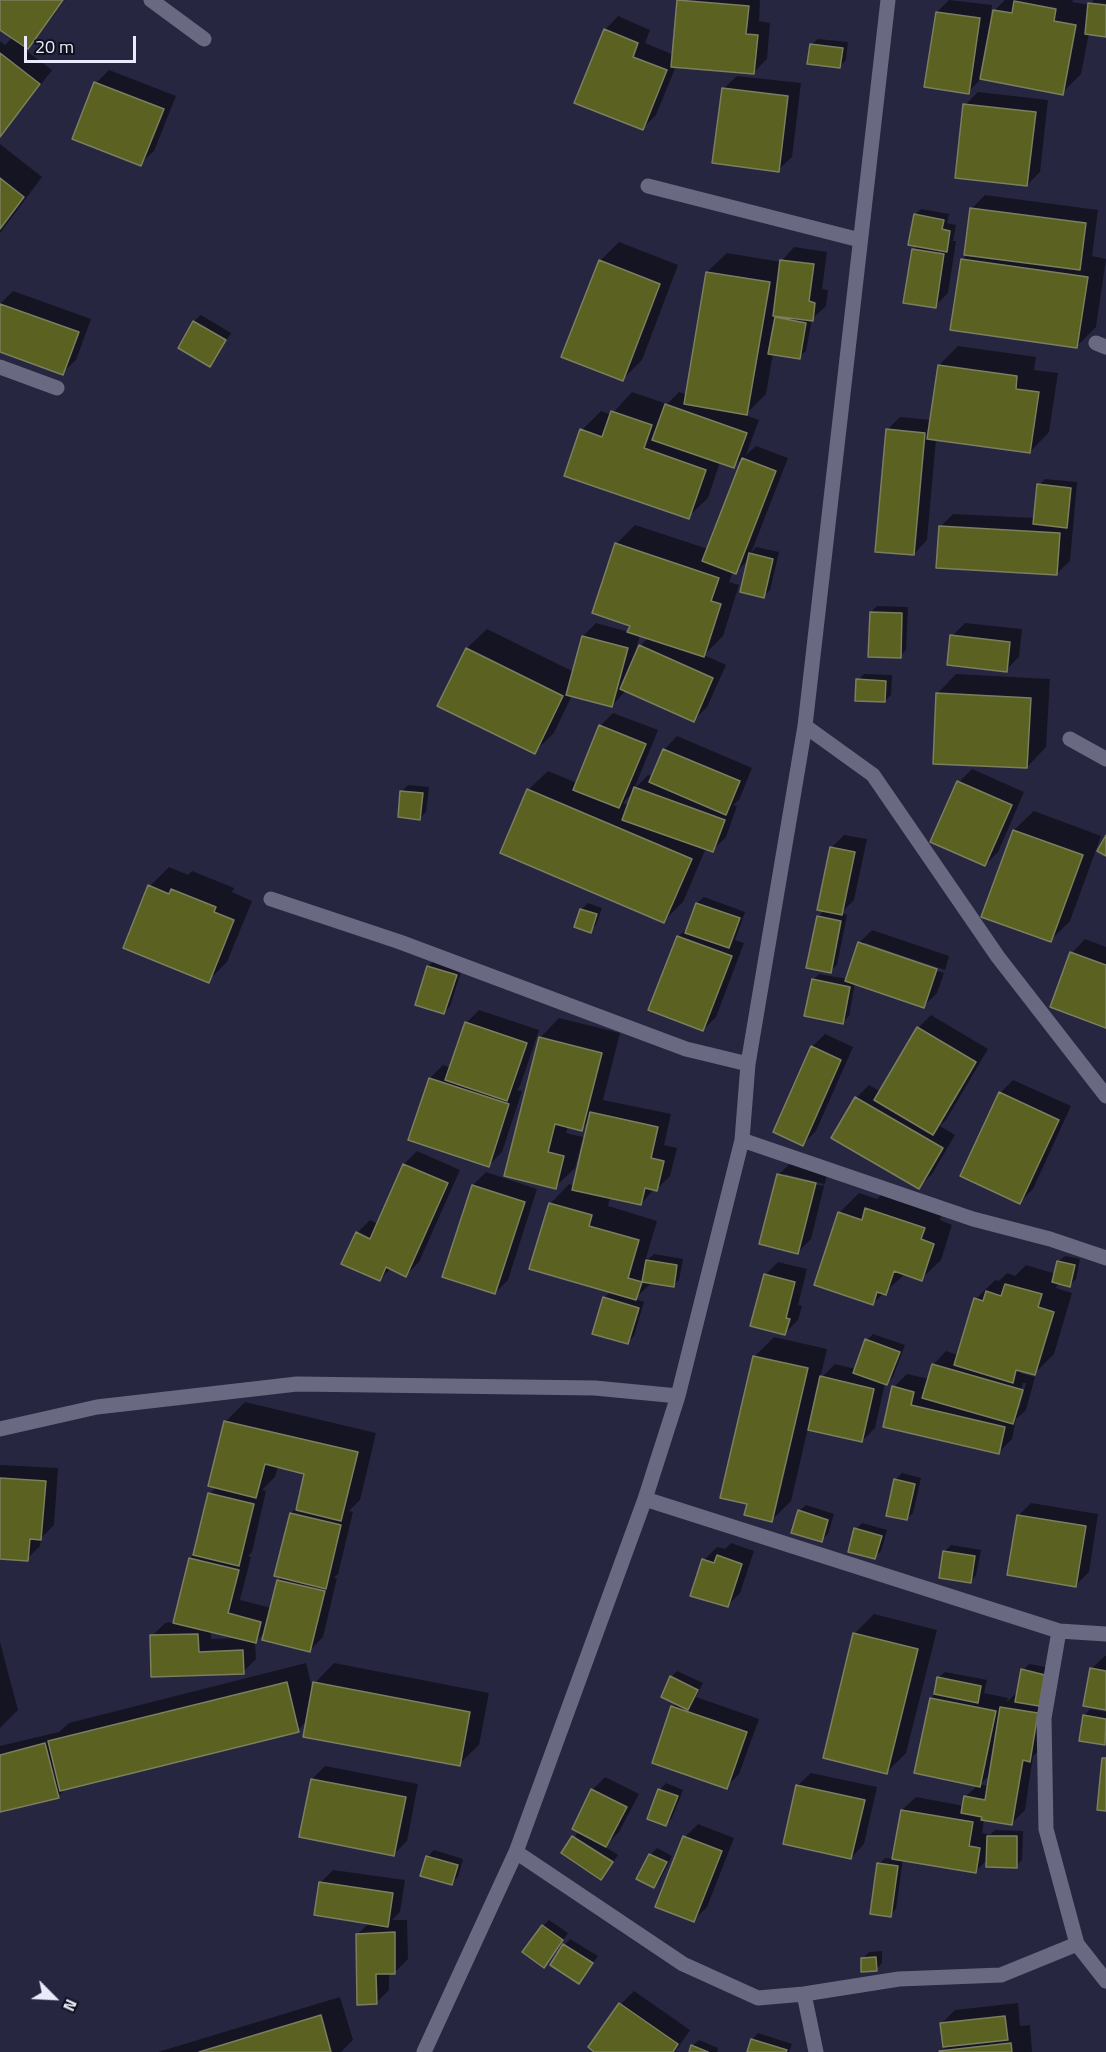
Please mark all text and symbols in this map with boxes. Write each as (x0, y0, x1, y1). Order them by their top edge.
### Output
scale bar (27, 24, 140, 62)
text: 20 m (35, 33, 74, 60)
north arrow (24, 1968, 84, 2028)
text: N (57, 1995, 84, 2015)

